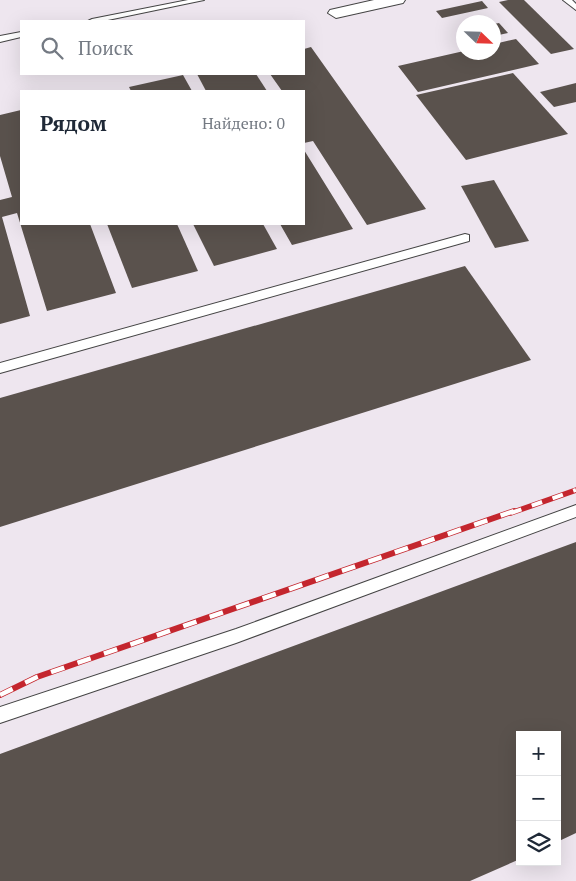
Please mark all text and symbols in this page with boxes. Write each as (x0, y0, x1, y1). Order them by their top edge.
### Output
north arrow (456, 15, 501, 60)
search box (20, 20, 305, 75)
icon: search (38, 34, 66, 62)
text: Поиск (78, 35, 133, 60)
text: Рядом (40, 109, 107, 137)
text: Найдено: 0 (202, 112, 285, 134)
map controls (516, 731, 561, 866)
button: + (516, 731, 561, 776)
button: − (516, 776, 561, 821)
button: layers (516, 821, 561, 866)

